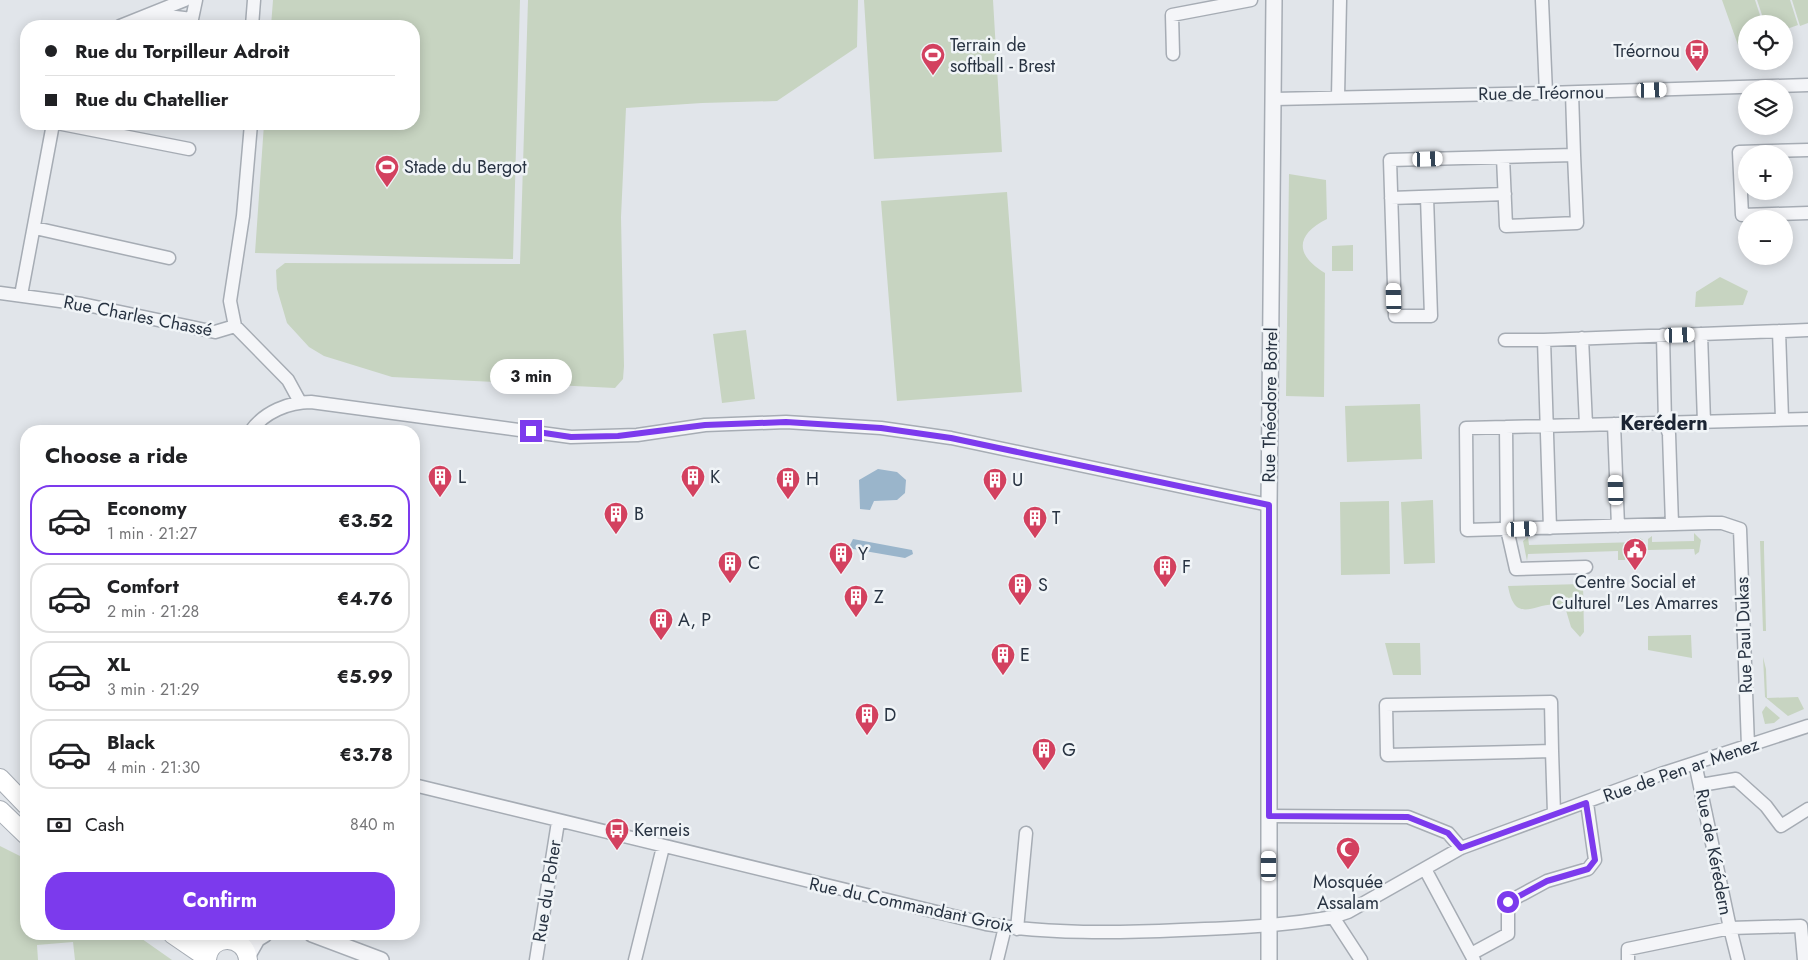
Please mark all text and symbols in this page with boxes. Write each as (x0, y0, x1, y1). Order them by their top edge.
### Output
map controls (1738, 15, 1793, 265)
button: locate (1738, 15, 1793, 70)
place label: Terrain de softball - Brest (950, 32, 1056, 79)
text: Rue du Torpilleur Adroit (75, 38, 289, 65)
place label: Tréornou (1613, 38, 1680, 64)
bus stop icon: Tréornou (1684, 38, 1710, 72)
sports icon: Terrain de softball - Brest (920, 42, 946, 76)
street label: Rue de Tréornou (1478, 79, 1604, 107)
button: layers (1738, 80, 1793, 135)
car (1636, 82, 1667, 98)
text: Rue du Chatellier (75, 86, 229, 113)
button: + (1738, 145, 1793, 200)
car (1412, 151, 1443, 167)
sports icon: Stade du Bergot (374, 154, 400, 188)
place label: Stade du Bergot (404, 154, 527, 180)
button: − (1738, 210, 1793, 265)
car (1385, 283, 1402, 313)
street label: Rue Charles Chassé (61, 289, 215, 343)
street label: Rue Théodore Botrel (1256, 327, 1284, 483)
car (1664, 327, 1695, 343)
callout: 3 min (490, 358, 572, 394)
text: 3 min (510, 365, 552, 388)
district label: Kerédern (1620, 409, 1708, 438)
route end (520, 420, 542, 442)
text: Choose a ride (45, 439, 188, 471)
building icon: L (427, 464, 453, 498)
place label: L (458, 464, 466, 490)
building icon: K (680, 464, 706, 498)
place label: K (710, 464, 721, 490)
building icon: H (775, 466, 801, 500)
place label: H (806, 466, 819, 492)
building icon: U (982, 467, 1008, 501)
place label: U (1012, 467, 1023, 493)
car (1607, 475, 1624, 505)
text: Economy (107, 495, 187, 522)
icon: car (47, 498, 92, 543)
building icon: B (603, 501, 629, 535)
place label: B (634, 501, 644, 527)
building icon: T (1022, 505, 1048, 539)
place label: T (1052, 505, 1061, 531)
text: €3.52 (338, 507, 393, 534)
car (1506, 521, 1537, 537)
text: 1 min · 21:27 (107, 522, 197, 545)
public building icon: Centre Social et Culturel "Les Amarres (1622, 537, 1648, 571)
building icon: Y (828, 541, 854, 575)
place label: Y (858, 541, 869, 567)
building icon: C (717, 550, 743, 584)
place label: C (748, 550, 760, 576)
building icon: F (1152, 554, 1178, 588)
place label: F (1182, 554, 1191, 580)
place label: Centre Social et Culturel "Les Amarres (1552, 569, 1718, 616)
building icon: S (1007, 572, 1033, 606)
place label: S (1038, 572, 1048, 598)
text: Comfort (107, 573, 179, 600)
icon: car (47, 576, 92, 621)
street label: Rue Paul Dukas (1729, 576, 1759, 694)
building icon: Z (843, 584, 869, 618)
place label: Z (874, 584, 884, 610)
text: €4.76 (337, 585, 393, 612)
text: 2 min · 21:28 (107, 600, 199, 623)
building icon: A, P (648, 607, 674, 641)
place label: A, P (678, 607, 711, 633)
building icon: E (990, 642, 1016, 676)
place label: E (1020, 642, 1030, 668)
text: XL (107, 651, 130, 678)
icon: car (47, 654, 92, 699)
text: €5.99 (337, 663, 393, 690)
text: 3 min · 21:29 (107, 678, 199, 701)
building icon: D (854, 702, 880, 736)
place label: D (884, 702, 896, 728)
text: Black (107, 729, 155, 756)
street label: Rue de Pen ar Menez (1600, 731, 1763, 809)
icon: car (47, 732, 92, 777)
building icon: G (1031, 737, 1057, 771)
place label: G (1062, 737, 1076, 763)
text: €3.78 (340, 741, 393, 768)
text: 4 min · 21:30 (107, 756, 200, 779)
street label: Rue de Kérédern (1689, 787, 1739, 917)
icon: cash (45, 811, 73, 839)
text: Cash (85, 811, 125, 838)
text: 840 m (350, 813, 395, 836)
bus stop icon: Kerneis (604, 817, 630, 851)
place label: Kerneis (634, 817, 690, 843)
mosque icon: Mosquée Assalam (1335, 836, 1361, 870)
street label: Rue du Poher (526, 837, 568, 944)
car (1261, 851, 1276, 881)
place label: Mosquée Assalam (1313, 869, 1383, 916)
street label: Rue du Commandant Groix (807, 871, 1016, 939)
button: Confirm (45, 872, 395, 930)
route start (1497, 891, 1519, 913)

